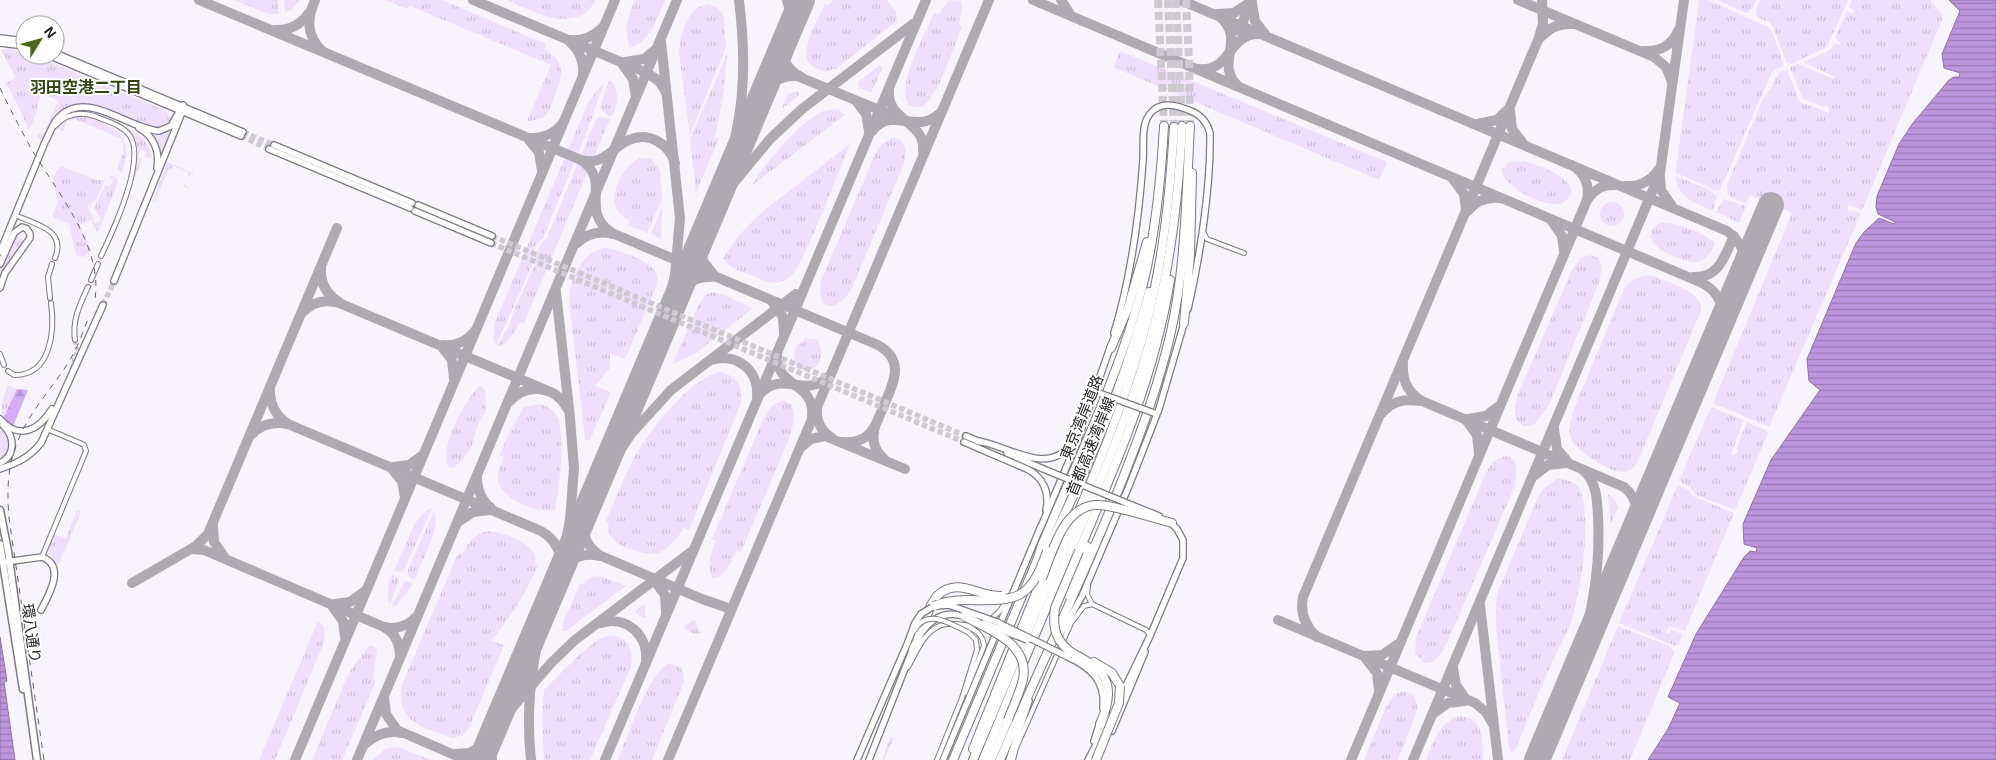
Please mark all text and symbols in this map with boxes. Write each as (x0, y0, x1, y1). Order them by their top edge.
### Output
north arrow (15, 15, 65, 65)
text: N (41, 23, 61, 41)
district label: 羽田空港二丁目 (30, 77, 142, 96)
street label: 東京湾岸道路 (1056, 372, 1106, 462)
street label: 首都高速湾岸線 (1062, 394, 1118, 498)
street label: 環八通り (19, 602, 45, 664)

